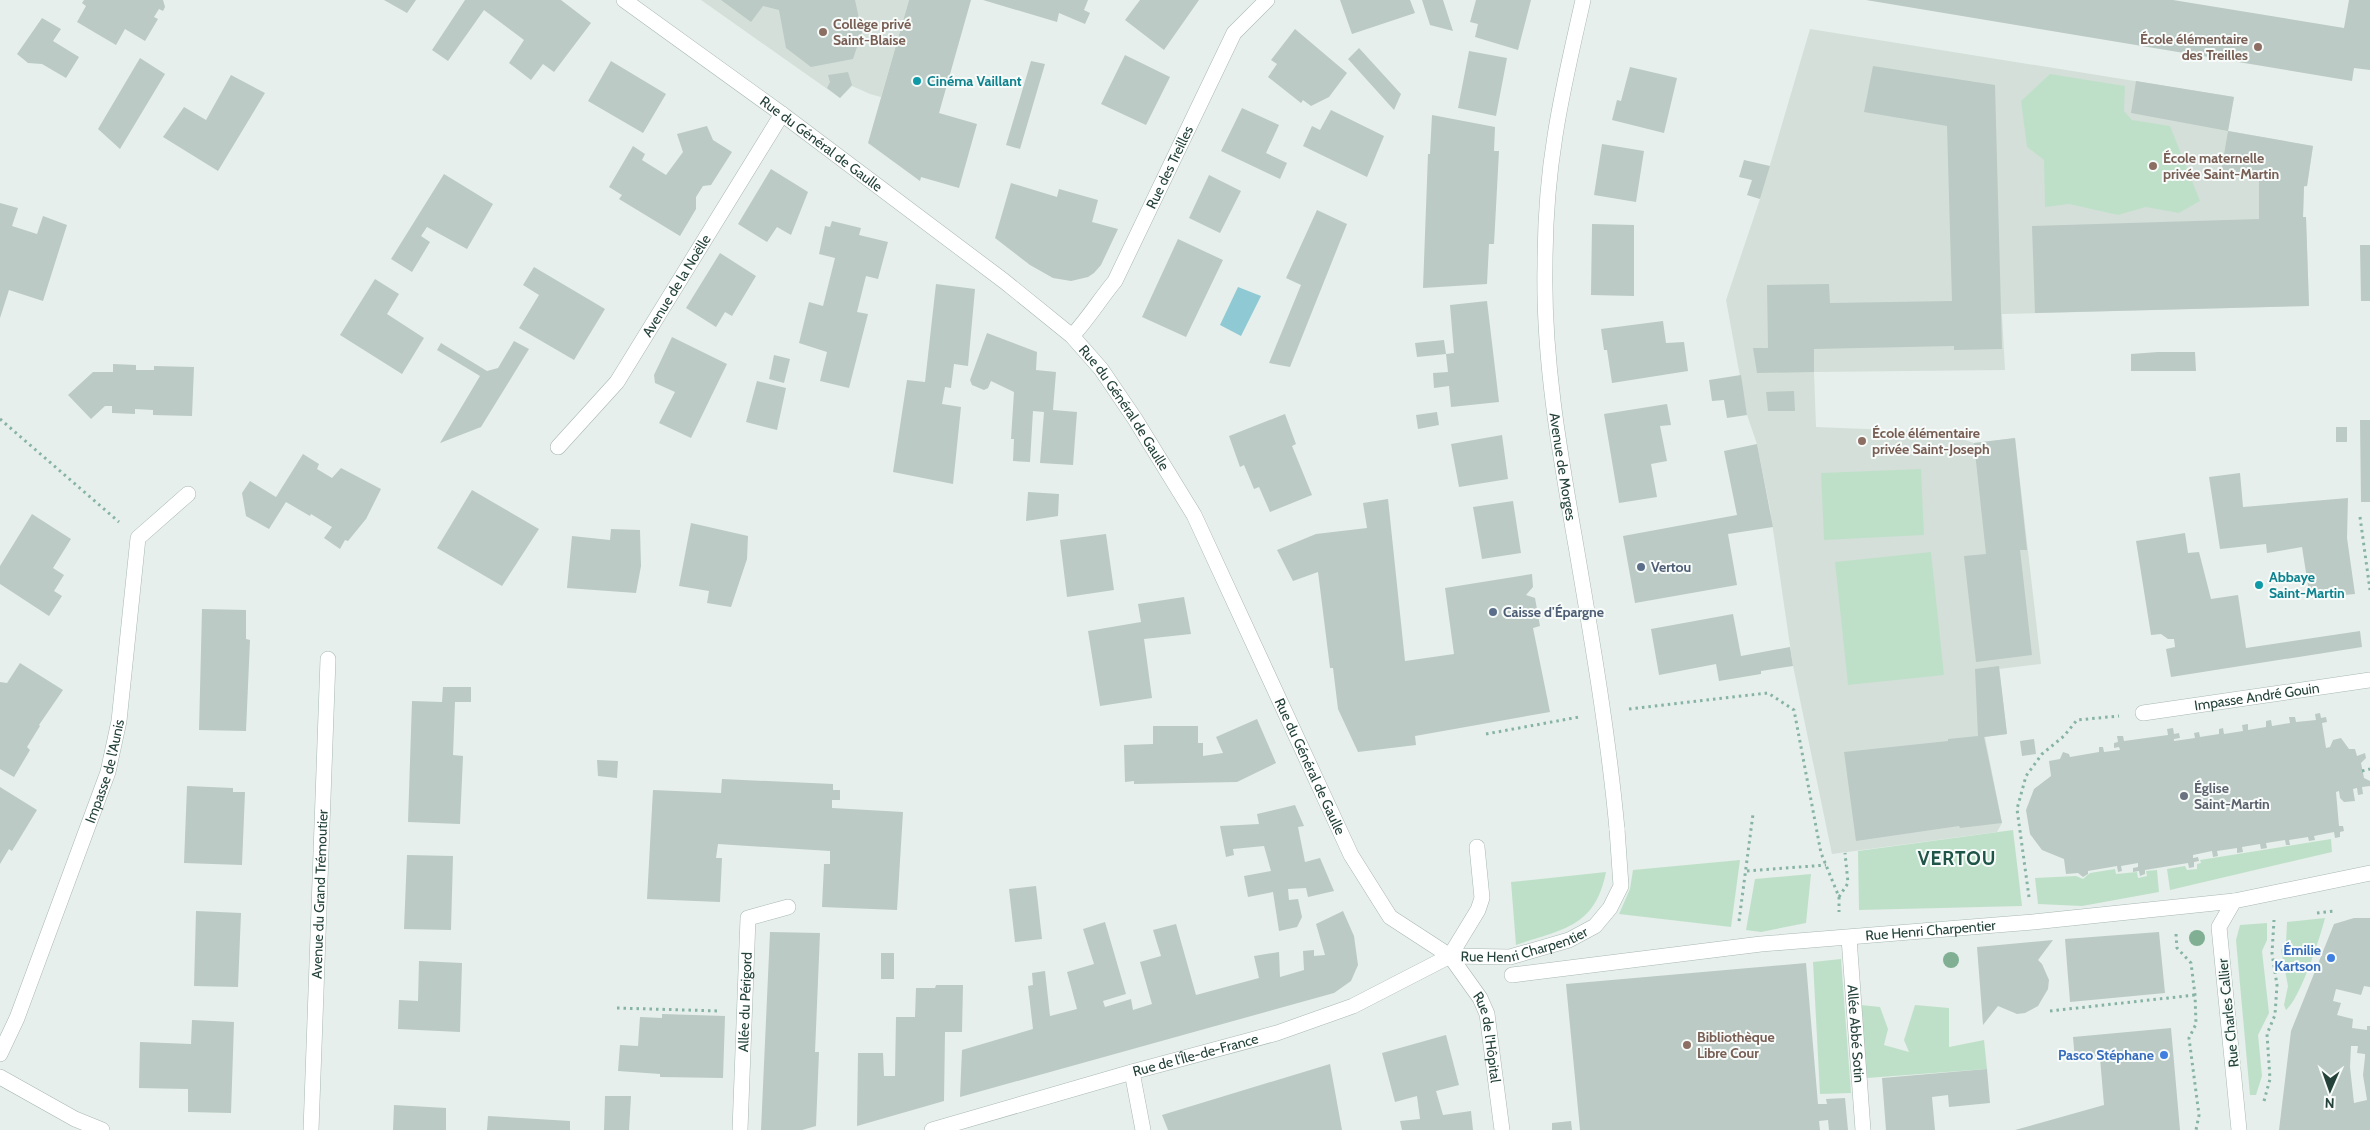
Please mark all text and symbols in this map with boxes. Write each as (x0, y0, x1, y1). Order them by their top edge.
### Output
place label: Collège privé Saint-Blaise (833, 15, 911, 49)
marker: Collège privé Saint-Blaise (817, 26, 829, 38)
place label: École élémentaire des Treilles (2140, 30, 2248, 64)
marker: École élémentaire des Treilles (2252, 41, 2264, 53)
place label: Cinéma Vaillant (927, 72, 1022, 90)
marker: Cinéma Vaillant (911, 75, 923, 87)
street label: Rue du Général de Gaulle (756, 92, 886, 195)
street label: Rue des Treilles (1142, 123, 1197, 212)
place label: École maternelle privée Saint-Martin (2163, 149, 2279, 183)
marker: École maternelle privée Saint-Martin (2147, 160, 2159, 172)
street label: Avenue de la Noëlle (638, 231, 715, 340)
street label: Rue du Général de Gaulle (1075, 341, 1173, 474)
street label: Avenue de Morges (1546, 412, 1580, 522)
place label: École élémentaire privée Saint-Joseph (1872, 424, 1990, 458)
marker: École élémentaire privée Saint-Joseph (1856, 435, 1868, 447)
place label: Vertou (1651, 558, 1691, 576)
marker: Vertou (1635, 561, 1647, 573)
place label: Abbaye Saint-Martin (2269, 568, 2345, 602)
marker: Abbaye Saint-Martin (2253, 579, 2265, 591)
place label: Caisse d'Épargne (1503, 603, 1604, 621)
marker: Caisse d'Épargne (1487, 606, 1499, 618)
street label: Impasse André Gouin (2193, 678, 2321, 714)
street label: Rue du Général de Gaulle (1271, 695, 1349, 838)
street label: Impasse de l'Aunis (81, 717, 128, 826)
place label: Église Saint-Martin (2194, 779, 2270, 813)
marker: Église Saint-Martin (2178, 790, 2190, 802)
street label: Avenue du Grand Trémoutier (307, 809, 332, 979)
district label: VERTOU (1918, 847, 1996, 870)
street label: Rue Henri Charpentier (1865, 916, 1997, 945)
street label: Rue Henri Charpentier (1461, 922, 1591, 966)
place label: Émilie Kartson (2274, 941, 2321, 975)
street label: Allée du Périgord (734, 952, 756, 1052)
marker: Émilie Kartson (2325, 952, 2337, 964)
street label: Rue Charles Callier (2213, 957, 2243, 1068)
street label: Allée Abbé Sotin (1843, 984, 1869, 1084)
street label: Rue de l'Hôpital (1469, 988, 1505, 1084)
place label: Bibliothèque Libre Cour (1697, 1028, 1775, 1062)
street label: Rue de l'Île-de-France (1131, 1029, 1260, 1080)
marker: Bibliothèque Libre Cour (1681, 1039, 1693, 1051)
place label: Pasco Stéphane (2058, 1046, 2154, 1064)
marker: Pasco Stéphane (2158, 1049, 2170, 1061)
north arrow (2305, 1065, 2355, 1115)
text: N (2324, 1094, 2335, 1112)

